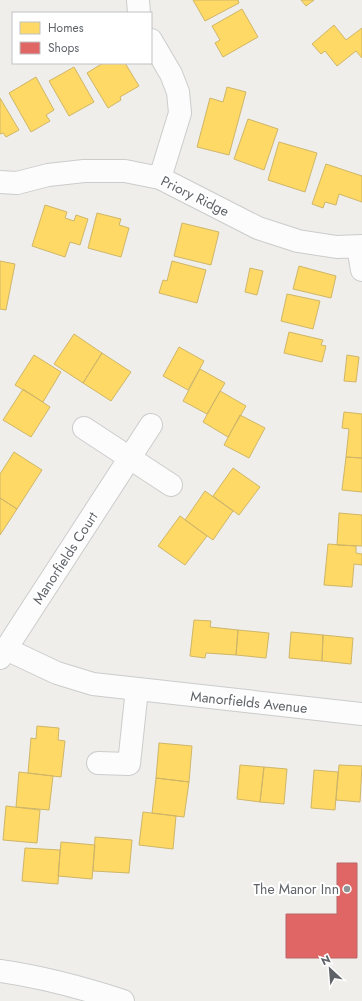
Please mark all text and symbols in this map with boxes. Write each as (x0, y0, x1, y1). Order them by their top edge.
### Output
legend (12, 12, 152, 64)
text: Homes (48, 19, 84, 37)
text: Shops (48, 39, 79, 57)
street label: Priory Ridge (157, 171, 233, 221)
street label: Manorfields Court (28, 507, 103, 608)
street label: Manorfields Avenue (190, 686, 308, 718)
place label: The Manor Inn (254, 879, 339, 899)
marker: The Manor Inn (342, 884, 352, 894)
north arrow (310, 949, 350, 989)
text: N (318, 951, 333, 969)

